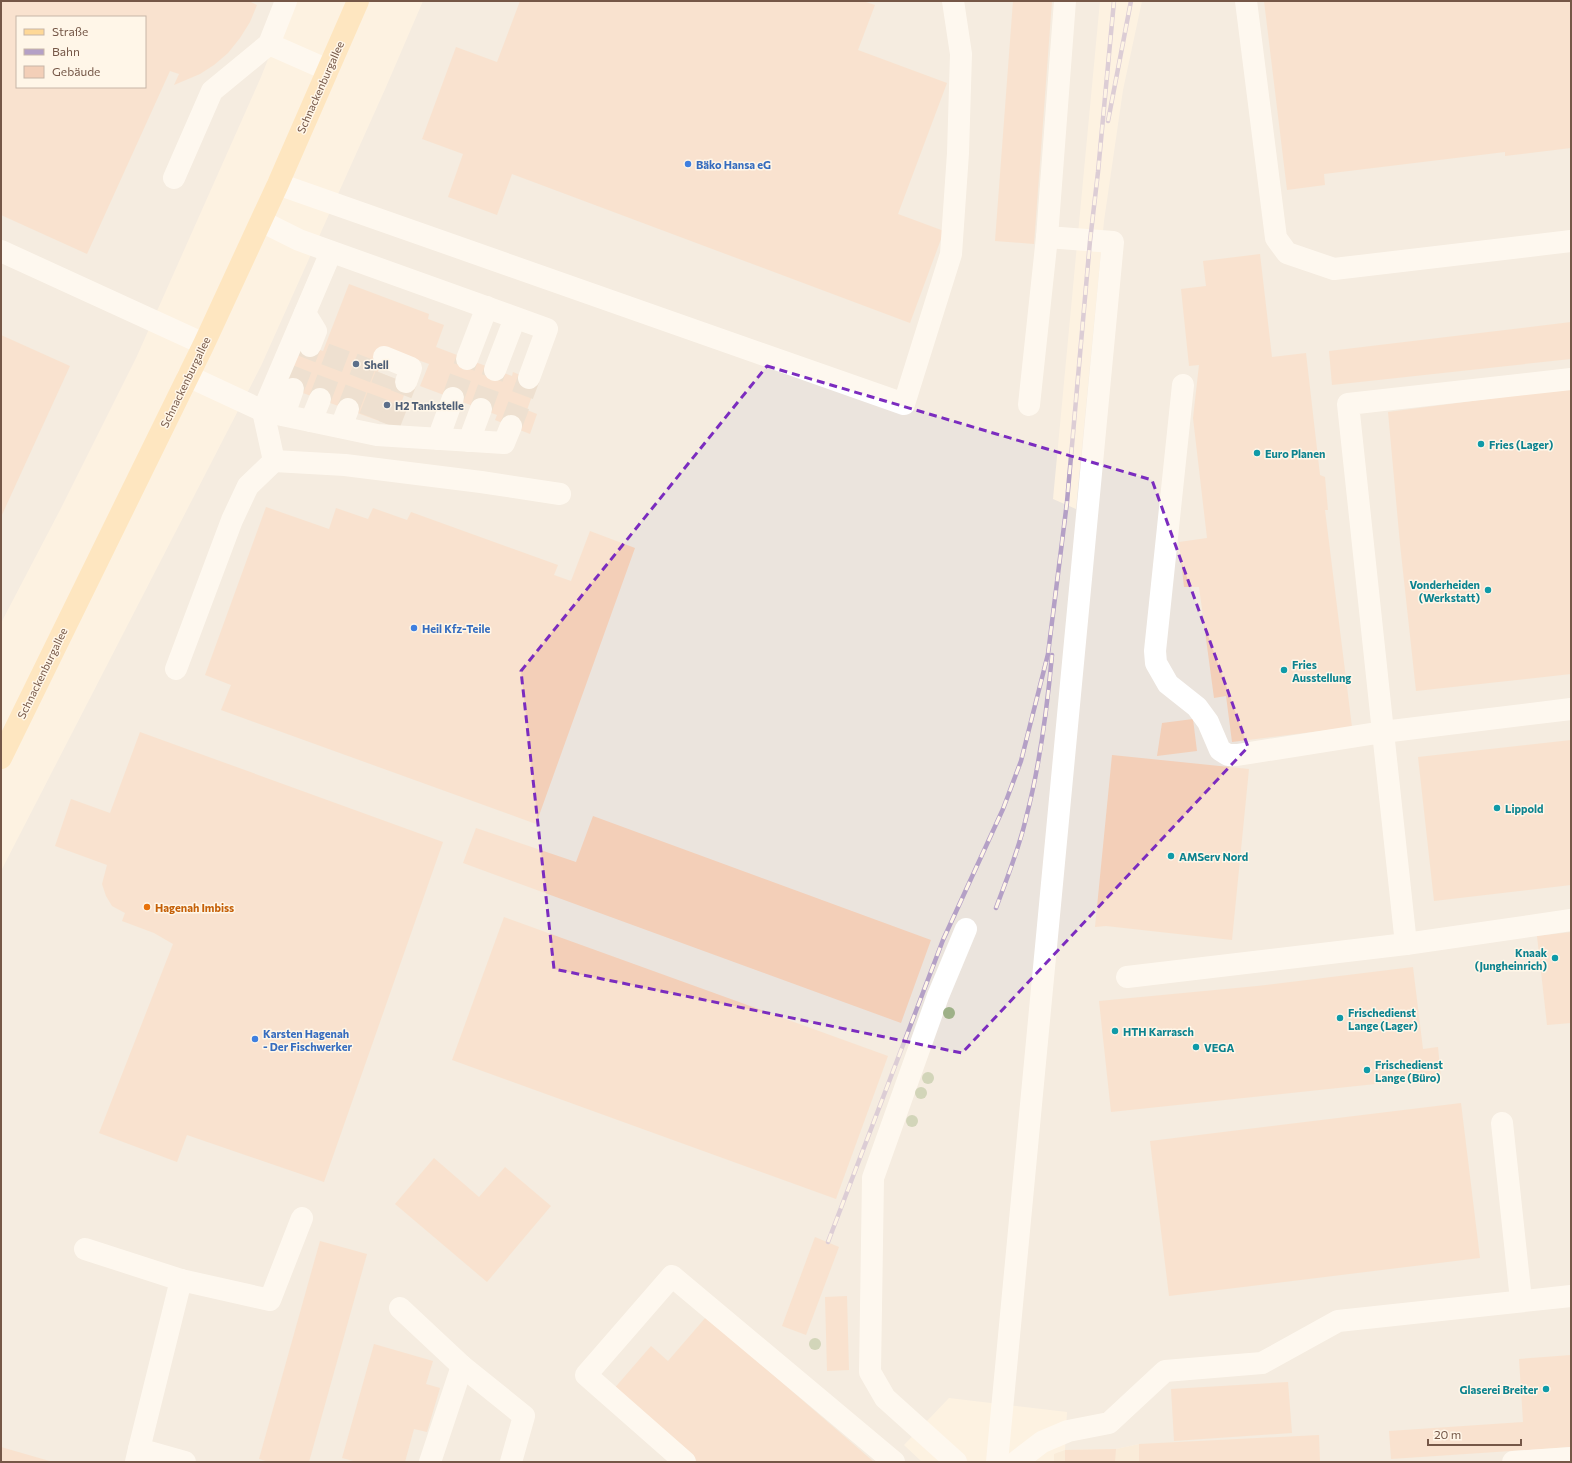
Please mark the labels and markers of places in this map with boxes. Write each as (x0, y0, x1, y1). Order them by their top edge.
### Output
place label: Bäko Hansa eG (696, 158, 771, 171)
marker: Bäko Hansa eG (683, 159, 693, 169)
place label: Shell (364, 358, 389, 371)
marker: Shell (351, 359, 361, 369)
place label: H2 Tankstelle (395, 399, 464, 412)
marker: H2 Tankstelle (382, 400, 392, 410)
place label: Fries (Lager) (1489, 438, 1554, 451)
marker: Fries (Lager) (1476, 439, 1486, 449)
place label: Euro Planen (1265, 447, 1325, 460)
marker: Euro Planen (1252, 448, 1262, 458)
place label: Vonderheiden (Werkstatt) (1409, 578, 1480, 604)
marker: Vonderheiden (Werkstatt) (1483, 585, 1493, 595)
place label: Heil Kfz-Teile (422, 622, 490, 635)
marker: Heil Kfz-Teile (409, 623, 419, 633)
place label: Fries Ausstellung (1292, 658, 1351, 684)
marker: Fries Ausstellung (1279, 665, 1289, 675)
place label: Lippold (1505, 802, 1543, 815)
marker: Lippold (1492, 803, 1502, 813)
place label: AMServ Nord (1179, 850, 1248, 863)
marker: AMServ Nord (1166, 851, 1176, 861)
place label: Hagenah Imbiss (155, 901, 234, 914)
marker: Hagenah Imbiss (142, 902, 152, 912)
place label: Knaak (Jungheinrich) (1475, 946, 1548, 973)
marker: Knaak (Jungheinrich) (1550, 953, 1560, 963)
place label: Frischedienst Lange (Lager) (1348, 1006, 1418, 1032)
marker: Frischedienst Lange (Lager) (1335, 1013, 1345, 1023)
place label: HTH Karrasch (1123, 1025, 1194, 1038)
marker: HTH Karrasch (1110, 1026, 1120, 1036)
place label: Karsten Hagenah - Der Fischwerker (263, 1027, 352, 1053)
marker: Karsten Hagenah - Der Fischwerker (250, 1034, 260, 1044)
place label: VEGA (1204, 1041, 1234, 1054)
marker: VEGA (1191, 1042, 1201, 1052)
place label: Frischedienst Lange (Büro) (1375, 1058, 1443, 1084)
marker: Frischedienst Lange (Büro) (1362, 1065, 1372, 1075)
place label: Glaserei Breiter (1459, 1383, 1538, 1396)
marker: Glaserei Breiter (1541, 1384, 1551, 1394)

